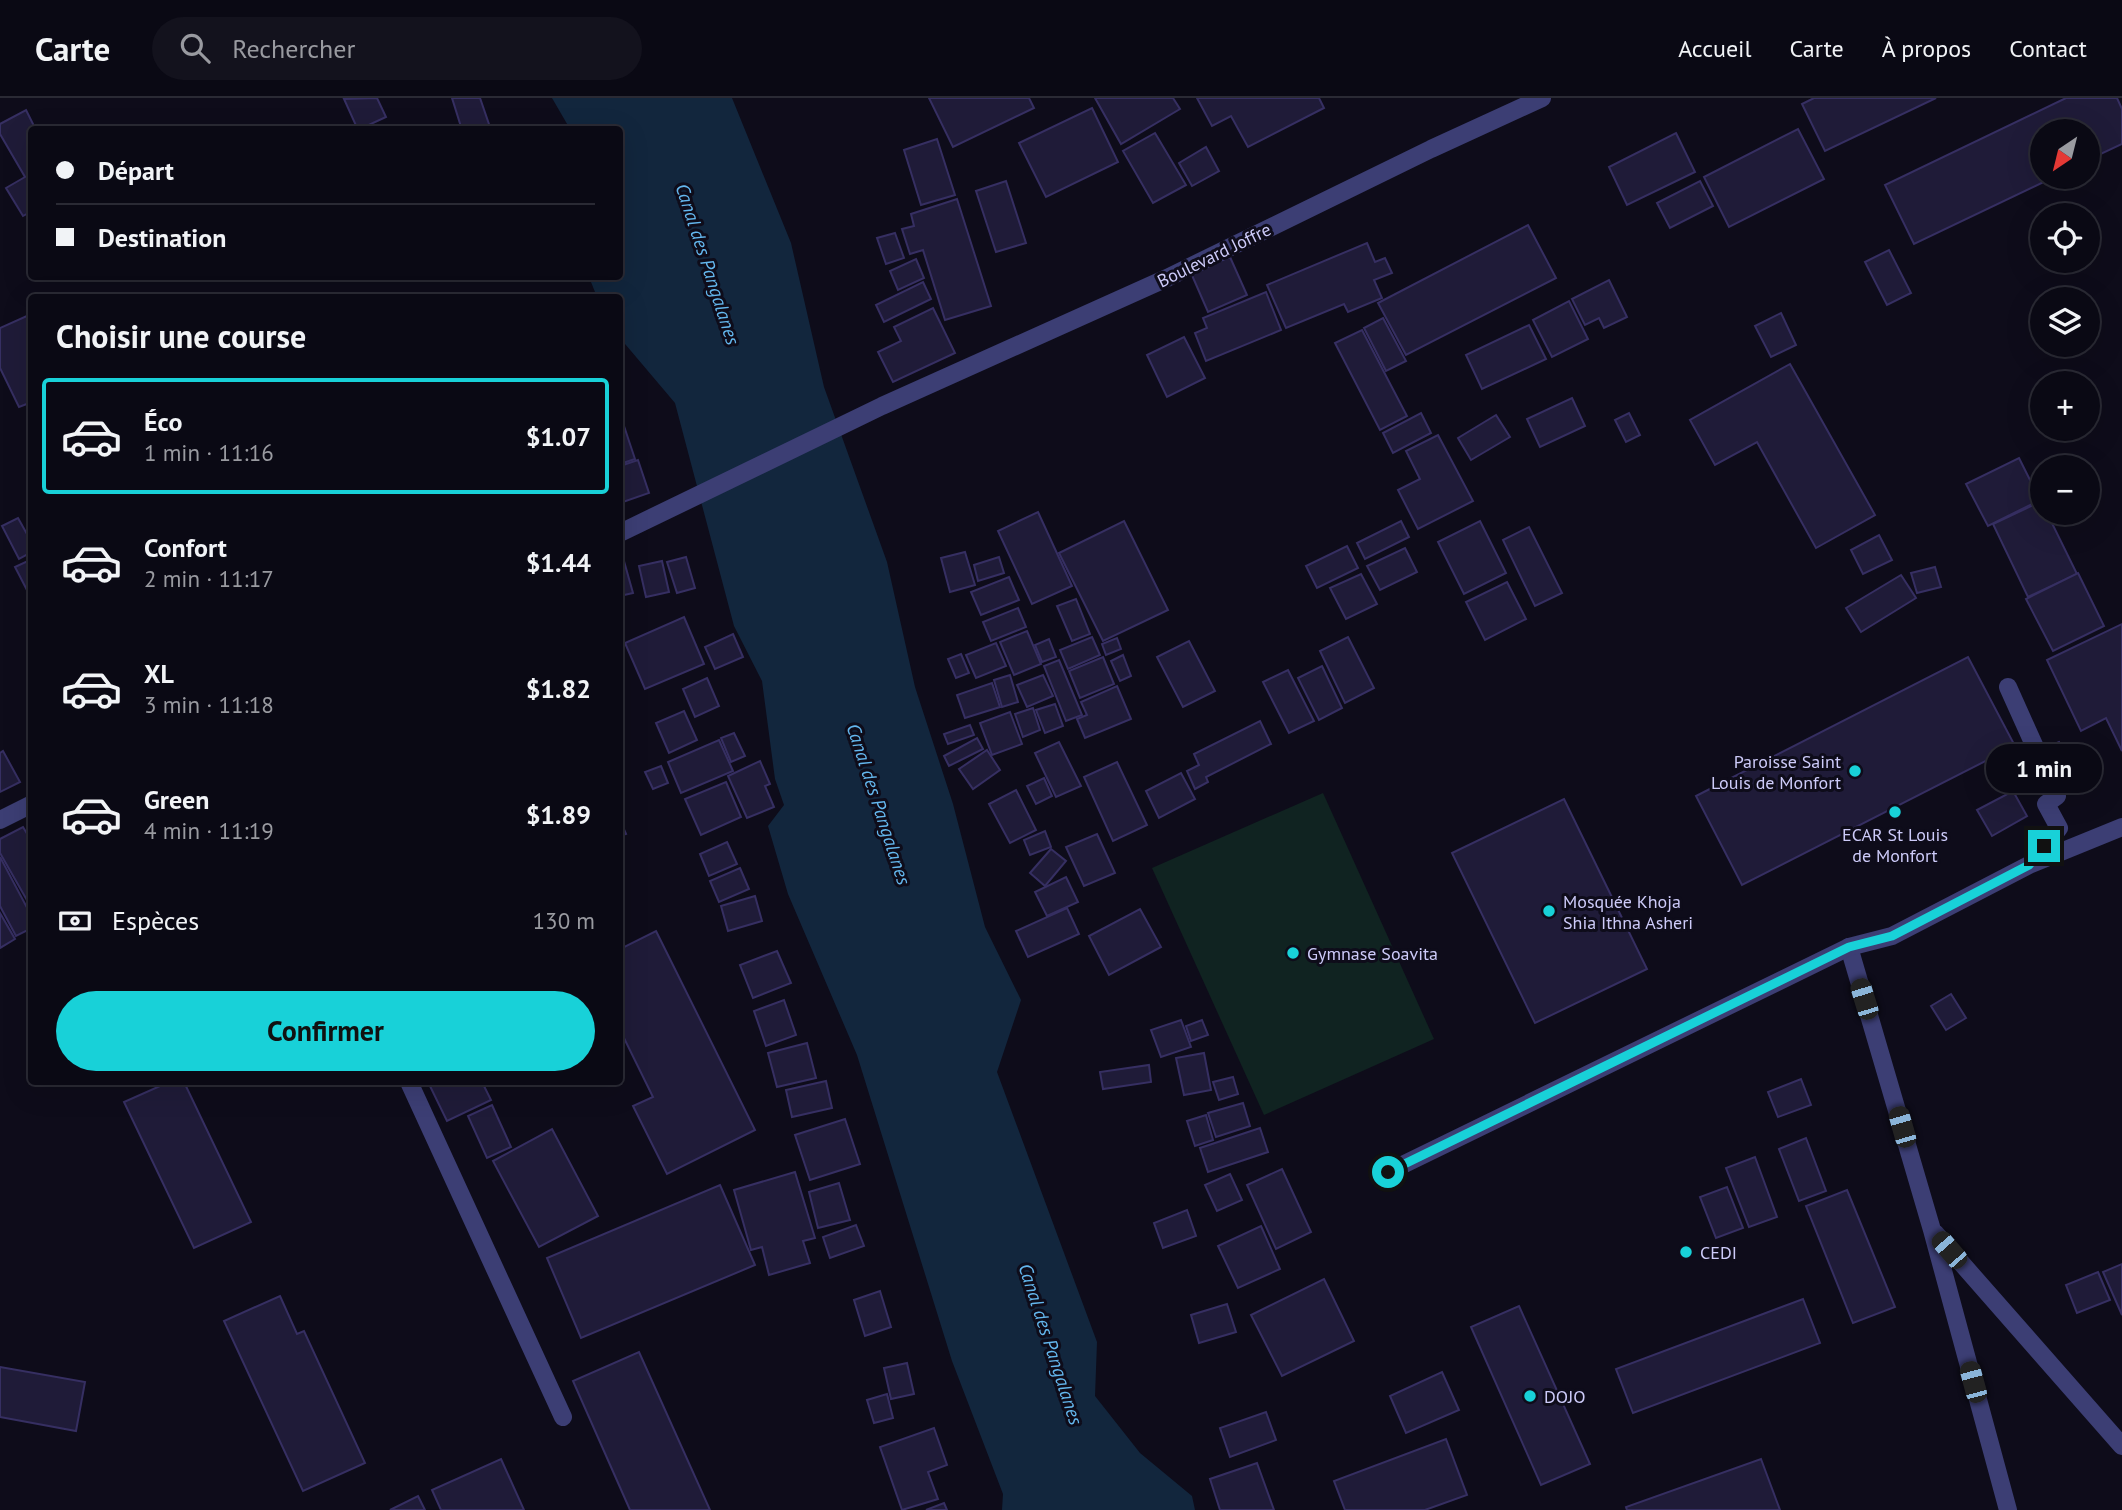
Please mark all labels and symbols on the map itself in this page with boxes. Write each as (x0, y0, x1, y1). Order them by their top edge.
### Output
north arrow (2030, 119, 2100, 189)
water label: Canal des Pangalanes (671, 180, 746, 348)
street label: Boulevard Joffre (1153, 218, 1275, 292)
water label: Canal des Pangalanes (842, 720, 917, 888)
callout: 1 min (1986, 744, 2102, 794)
place label: Paroisse Saint Louis de Monfort (1711, 750, 1841, 794)
marker: Paroisse Saint Louis de Monfort (1847, 763, 1863, 779)
marker: ECAR St Louis de Monfort (1887, 804, 1903, 820)
place label: ECAR St Louis de Monfort (1842, 823, 1948, 867)
route end (2028, 830, 2060, 862)
place label: Mosquée Khoja Shia Ithna Asheri (1563, 890, 1693, 934)
marker: Mosquée Khoja Shia Ithna Asheri (1541, 903, 1557, 919)
place label: Gymnase Soavita (1307, 942, 1438, 965)
marker: Gymnase Soavita (1285, 945, 1301, 961)
car (1848, 976, 1881, 1022)
car (1887, 1104, 1918, 1150)
route start (1372, 1156, 1404, 1188)
car (1928, 1227, 1971, 1273)
place label: CEDI (1700, 1241, 1737, 1264)
marker: CEDI (1678, 1244, 1694, 1260)
water label: Canal des Pangalanes (1014, 1260, 1089, 1428)
car (1958, 1359, 1989, 1405)
place label: DOJO (1544, 1385, 1586, 1408)
marker: DOJO (1522, 1388, 1538, 1404)

